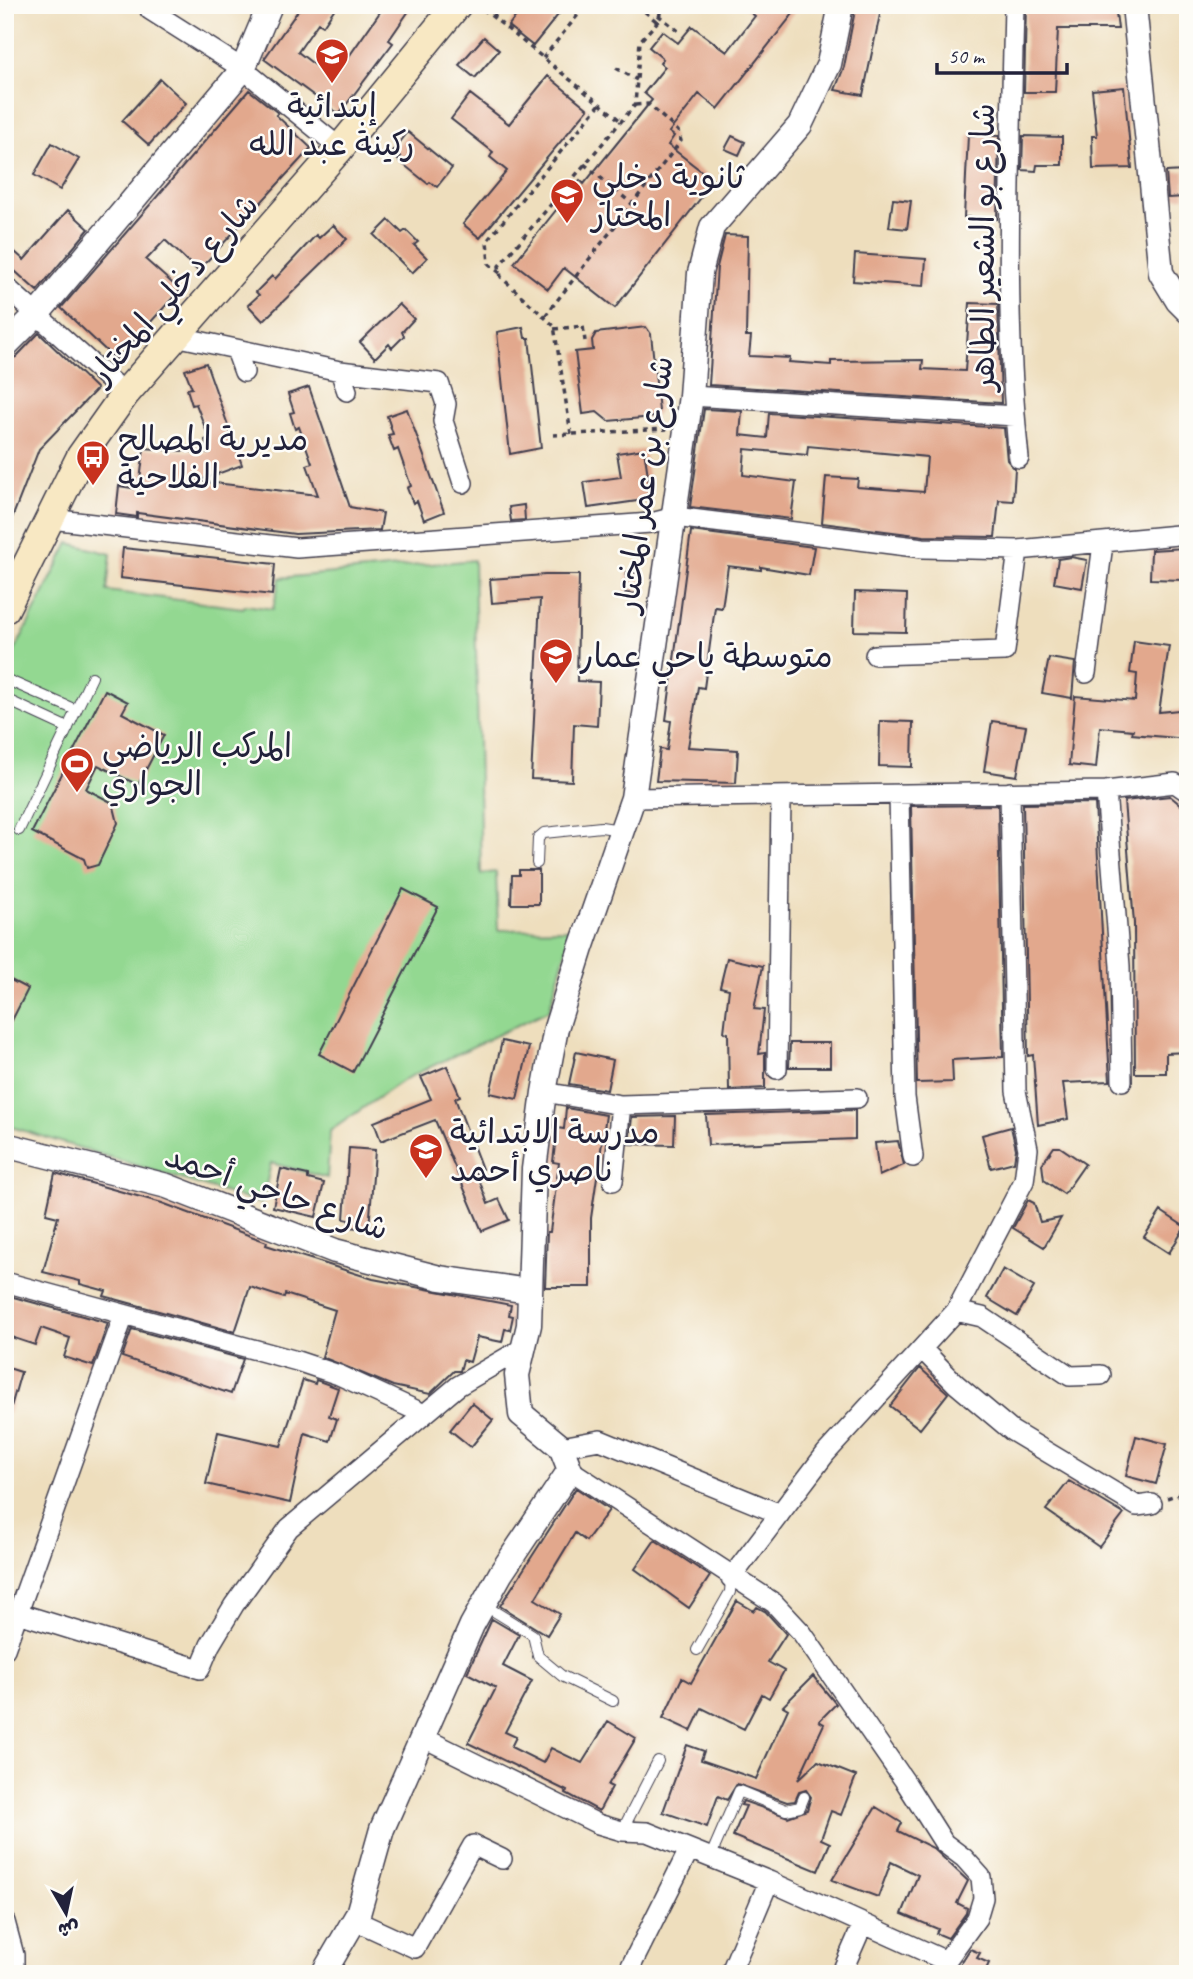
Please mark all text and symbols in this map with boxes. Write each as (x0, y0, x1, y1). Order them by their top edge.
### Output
scale bar (937, 32, 1067, 76)
school or university icon: إبتدائية ركينة عبد الله (313, 36, 351, 85)
text: 50 m (948, 43, 986, 69)
place label: إبتدائية ركينة عبد الله (249, 85, 415, 165)
street label: شارع بو الشعير الطاهر (962, 103, 1006, 394)
place label: ثانوية دخلي المختار (589, 156, 746, 236)
school or university icon: ثانوية دخلي المختار (548, 176, 586, 225)
street label: شارع دخلي المختار (78, 185, 274, 400)
street label: شارع بن عمر المختار (605, 353, 685, 618)
place label: مديرية المصالح الفلاحية (118, 418, 308, 498)
bus stop icon: مديرية المصالح الفلاحية (74, 438, 112, 487)
place label: متوسطة ياحي عمار (579, 635, 833, 685)
school or university icon: متوسطة ياحي عمار (537, 636, 575, 685)
place label: المركب الرياضي الجواري (102, 725, 292, 807)
sports icon: المركب الرياضي الجواري (58, 745, 96, 794)
place label: مدرسة الابتدائية ناصري أحمد (450, 1111, 659, 1193)
school or university icon: مدرسة الابتدائية ناصري أحمد (407, 1131, 445, 1180)
street label: شارع حاجي أحمد (157, 1134, 394, 1257)
north arrow (32, 1878, 102, 1948)
text: ش (56, 1915, 81, 1942)

